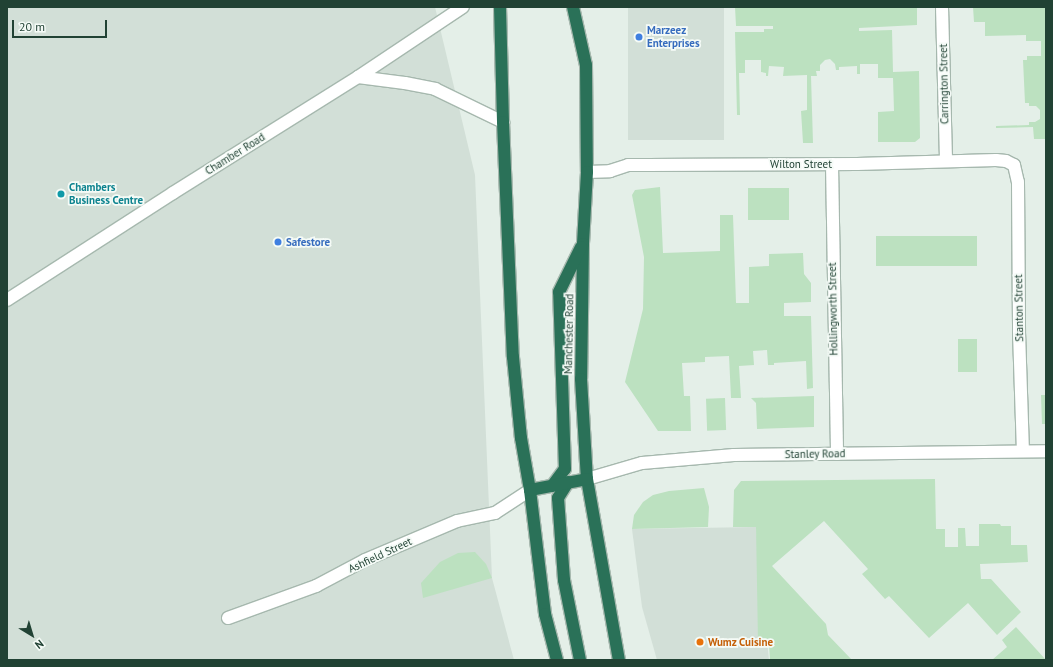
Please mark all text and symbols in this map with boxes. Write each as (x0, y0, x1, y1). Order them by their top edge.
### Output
scale bar (14, 12, 109, 38)
text: 20 m (19, 19, 45, 34)
place label: Marzeez Enterprises (647, 24, 700, 50)
marker: Marzeez Enterprises (634, 32, 644, 42)
street label: Carrington Street (937, 44, 951, 124)
street label: Chamber Road (203, 130, 267, 178)
street label: Wilton Street (770, 157, 832, 171)
place label: Chambers Business Centre (69, 181, 143, 207)
marker: Chambers Business Centre (56, 189, 66, 199)
place label: Safestore (286, 235, 330, 249)
marker: Safestore (273, 237, 283, 247)
street label: Hollingworth Street (826, 262, 840, 356)
street label: Stanton Street (1012, 274, 1026, 342)
street label: Manchester Road (562, 294, 576, 374)
street label: Stanley Road (784, 447, 846, 461)
street label: Ashfield Street (346, 534, 414, 576)
north arrow (12, 615, 52, 655)
place label: Wumz Cuisine (708, 635, 774, 649)
text: N (32, 637, 47, 652)
marker: Wumz Cuisine (695, 637, 705, 647)

